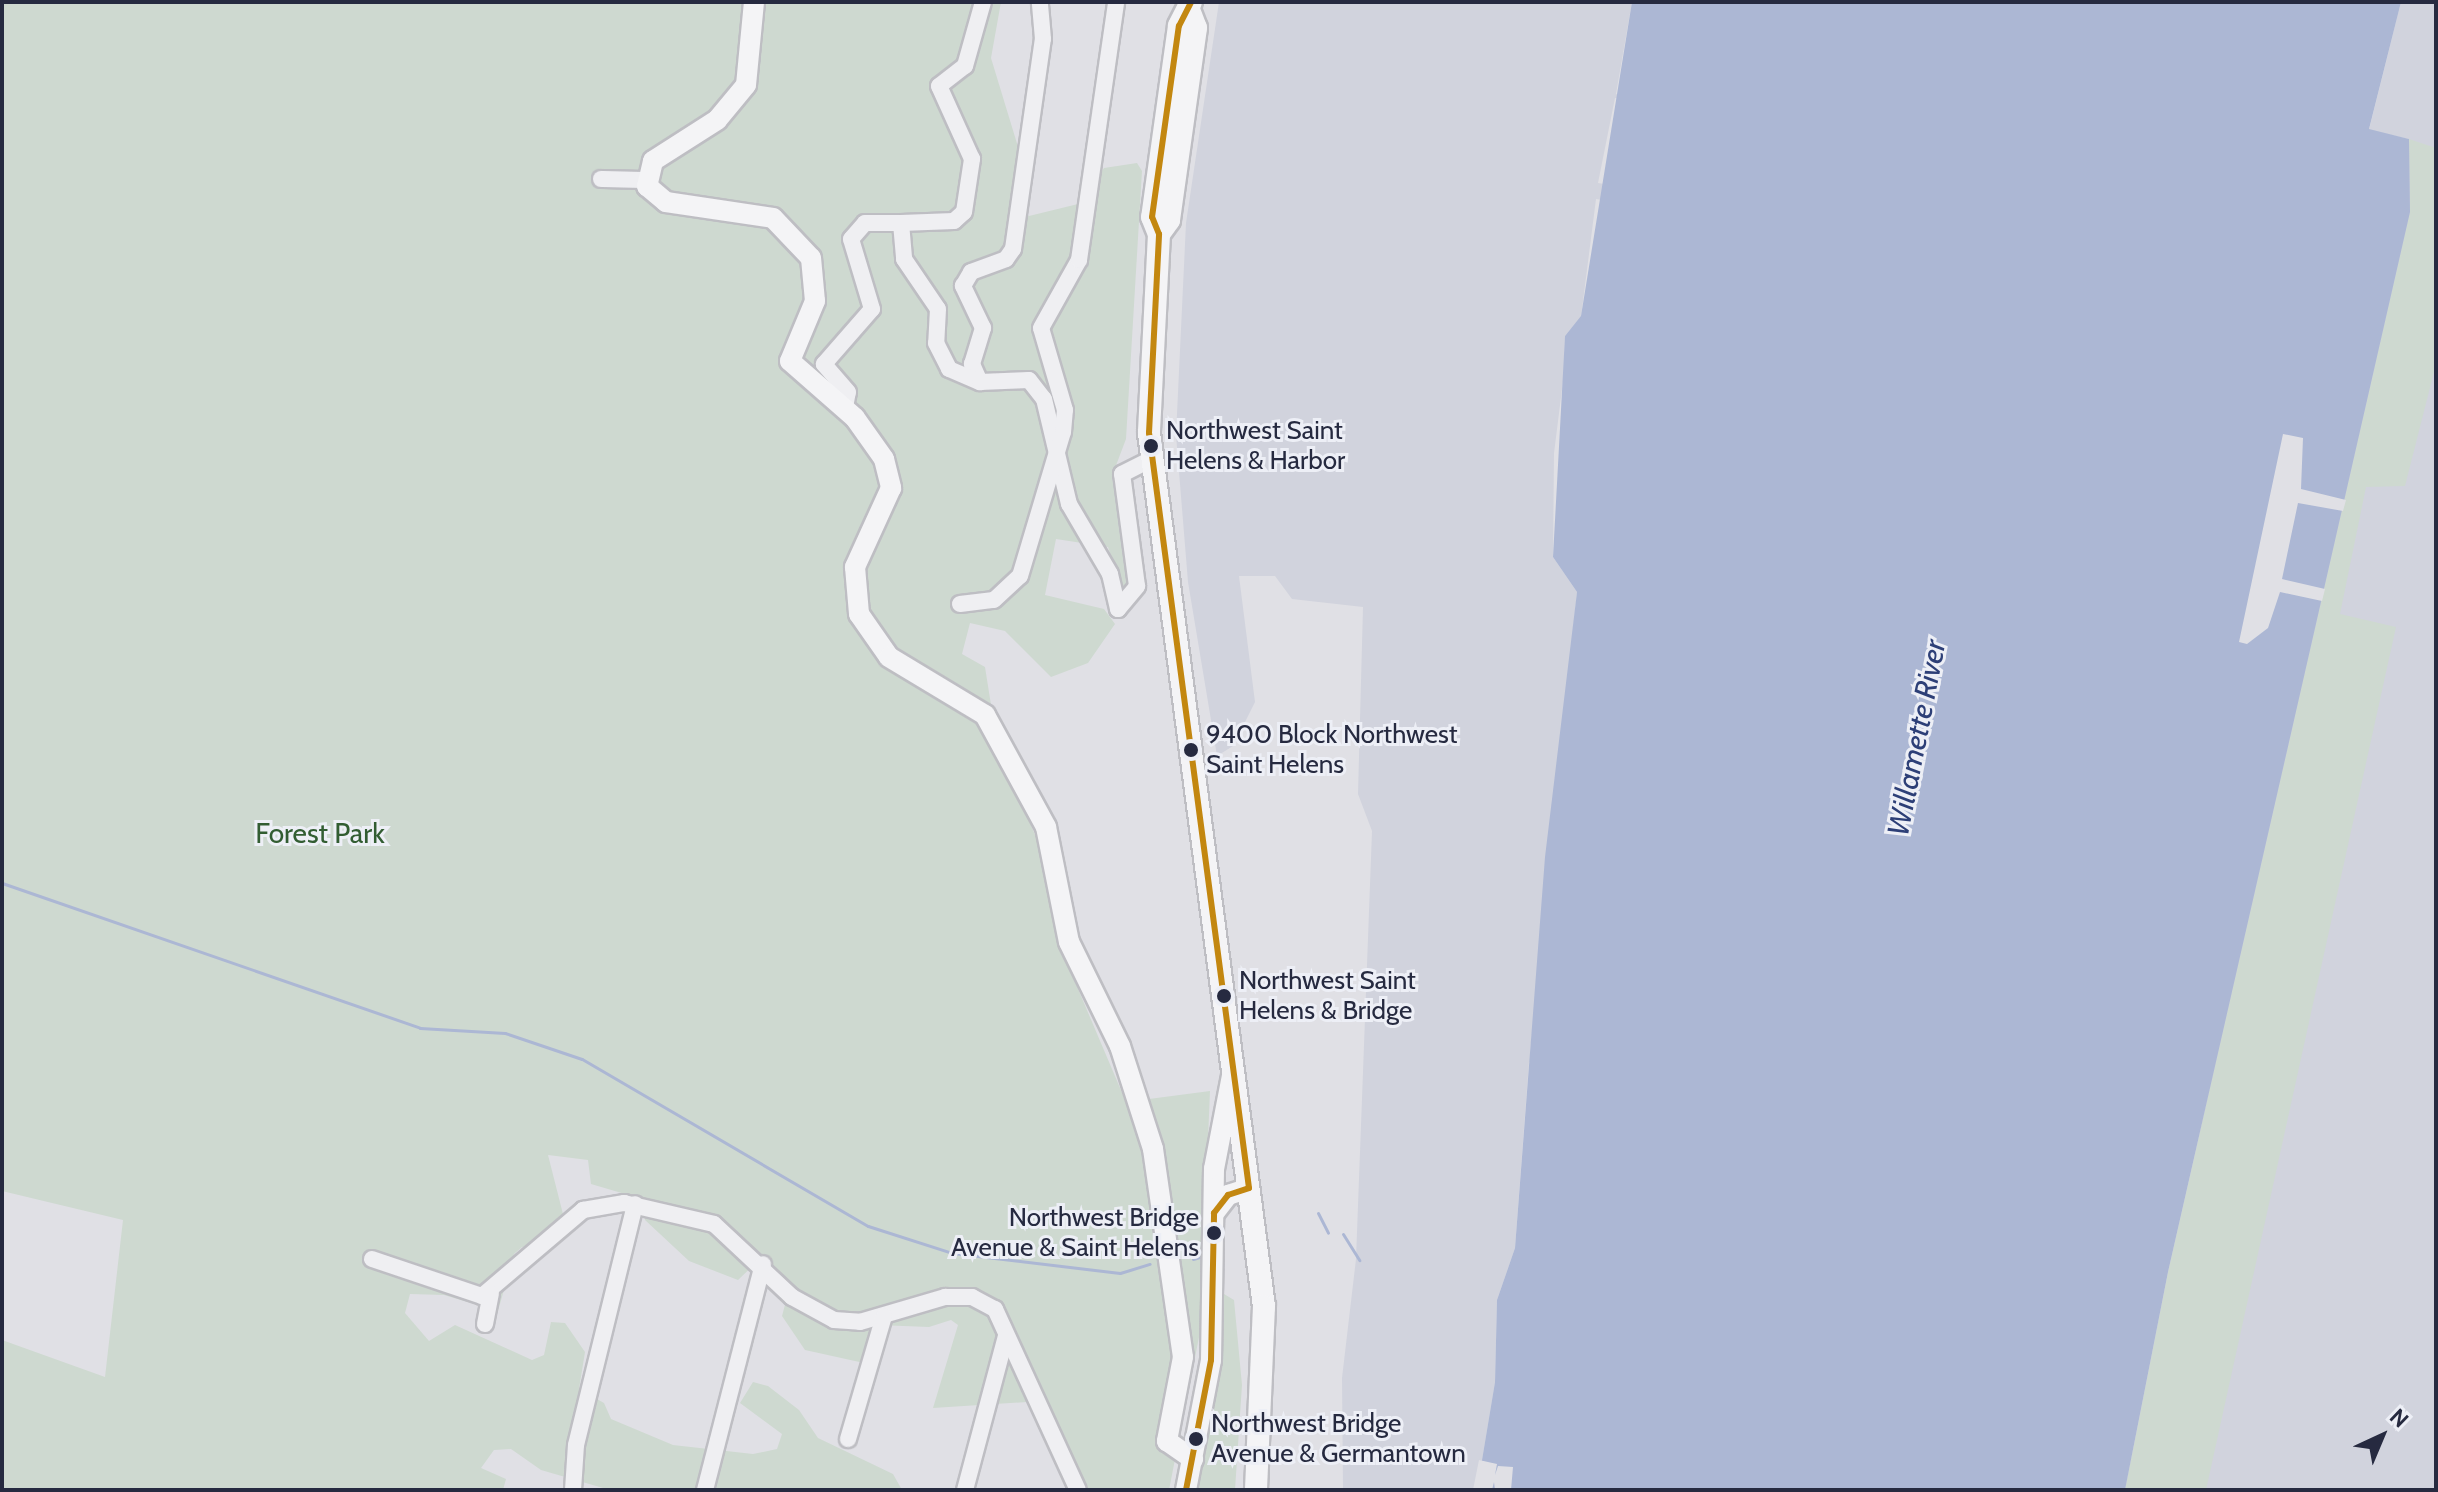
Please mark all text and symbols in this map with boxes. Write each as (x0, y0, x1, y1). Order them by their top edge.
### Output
place label: Northwest Saint Helens & Harbor (1166, 415, 1345, 476)
marker: Northwest Saint Helens & Harbor (1143, 438, 1159, 454)
water label: Willamette River (1880, 637, 1954, 839)
place label: 9400 Block Northwest Saint Helens (1206, 719, 1458, 780)
marker: 9400 Block Northwest Saint Helens (1183, 742, 1199, 758)
park label: Forest Park (255, 816, 385, 850)
place label: Northwest Saint Helens & Bridge (1239, 965, 1416, 1026)
marker: Northwest Saint Helens & Bridge (1216, 988, 1232, 1004)
place label: Northwest Bridge Avenue & Saint Helens (951, 1202, 1199, 1264)
marker: Northwest Bridge Avenue & Saint Helens (1206, 1225, 1222, 1241)
north arrow (2342, 1396, 2422, 1476)
text: N (2384, 1403, 2414, 1433)
place label: Northwest Bridge Avenue & Germantown (1211, 1408, 1466, 1470)
marker: Northwest Bridge Avenue & Germantown (1188, 1431, 1204, 1447)

